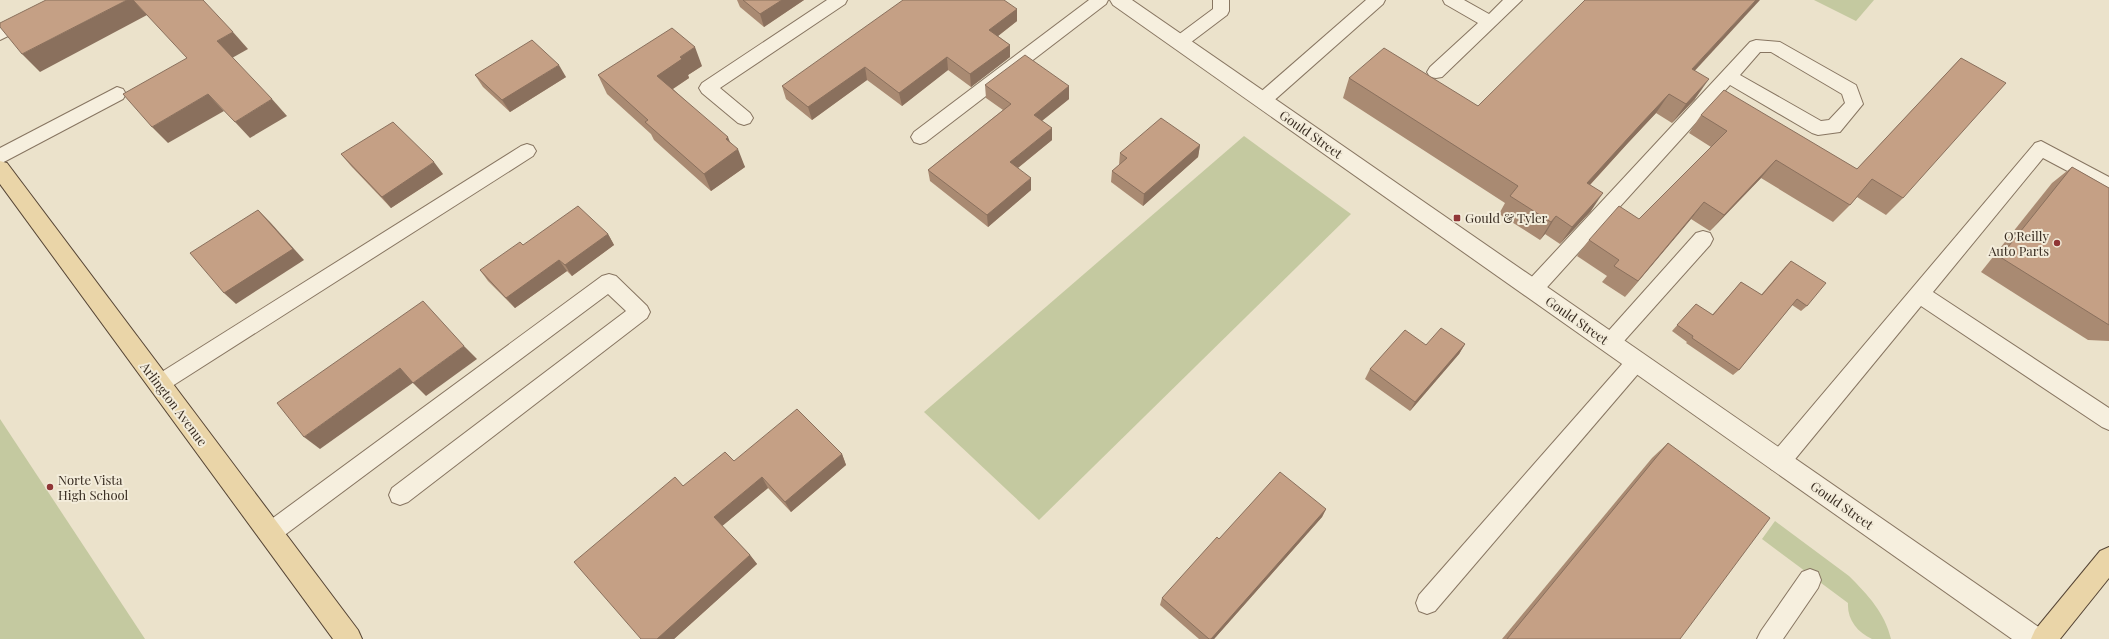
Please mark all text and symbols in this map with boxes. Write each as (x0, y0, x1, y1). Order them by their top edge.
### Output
street label: Gould Street (1276, 106, 1346, 162)
place label: Gould & Tyler (1465, 209, 1547, 226)
marker: Gould & Tyler (1452, 213, 1462, 223)
place label: O'Reilly Auto Parts (1987, 227, 2049, 259)
marker: O'Reilly Auto Parts (2052, 238, 2062, 248)
street label: Gould Street (1542, 292, 1612, 348)
street label: Arlington Avenue (137, 357, 212, 449)
place label: Norte Vista High School (58, 471, 128, 503)
street label: Gould Street (1807, 477, 1877, 533)
marker: Norte Vista High School (45, 482, 55, 492)

